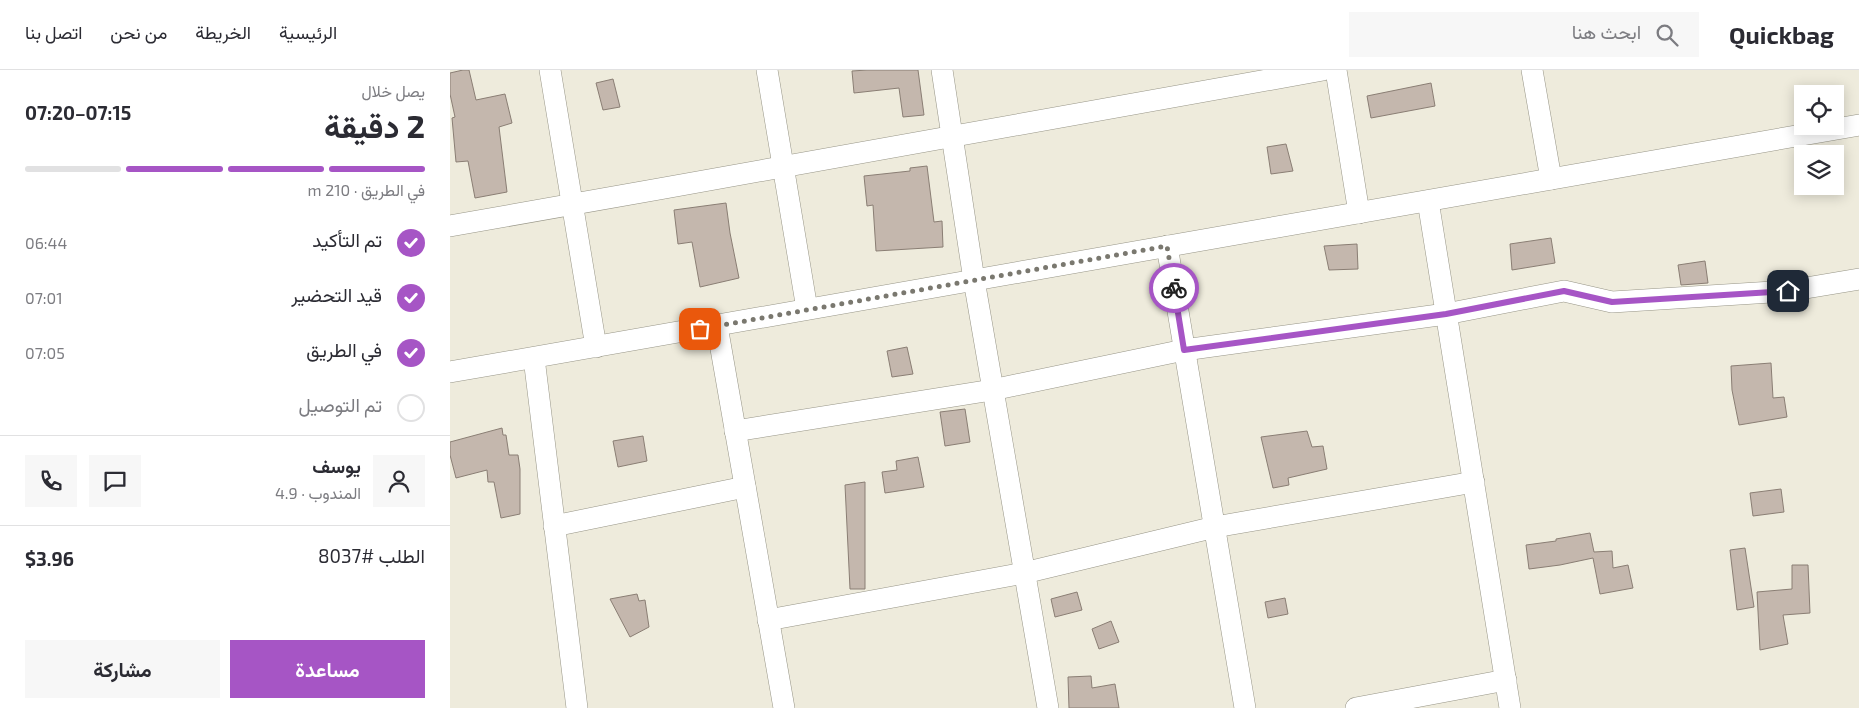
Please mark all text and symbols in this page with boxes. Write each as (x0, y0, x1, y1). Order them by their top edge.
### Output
search box (1349, 12, 1699, 57)
text: ابحث هنا (1572, 20, 1641, 43)
text: Quickbag (1729, 20, 1834, 49)
text: اتصل بنا (25, 21, 82, 43)
text: من نحن (110, 21, 167, 43)
text: الخريطة (195, 21, 251, 43)
text: الرئيسية (279, 21, 337, 43)
icon: search (1653, 21, 1681, 49)
text: يصل خلال (361, 81, 425, 100)
map controls (1794, 85, 1844, 195)
button: locate (1794, 85, 1844, 135)
text: 07:15–07:20 (25, 101, 131, 124)
text: 2 دقيقة (324, 106, 425, 144)
button: layers (1794, 145, 1844, 195)
text: في الطريق · 210 m (308, 180, 425, 199)
text: تم التأكيد (312, 228, 382, 251)
icon: check (397, 229, 425, 257)
text: 06:44 (25, 233, 67, 252)
courier (1149, 263, 1199, 313)
pin (1767, 270, 1809, 312)
icon: bike (1160, 274, 1188, 302)
icon: home (1774, 277, 1802, 305)
text: قيد التحضير (291, 283, 382, 306)
icon: check (397, 284, 425, 312)
text: 07:01 (25, 288, 63, 307)
pin (679, 308, 721, 350)
icon: bag (686, 315, 714, 343)
text: في الطريق (306, 338, 382, 361)
icon: check (397, 339, 425, 367)
text: 07:05 (25, 343, 65, 362)
text: تم التوصيل (299, 393, 382, 416)
text: يوسف (312, 454, 361, 477)
button: phone (25, 455, 77, 507)
button: chat (89, 455, 141, 507)
button: person (373, 455, 425, 507)
text: المندوب · 4.9 (275, 483, 361, 502)
text: الطلب #8037 (318, 544, 425, 567)
text: $3.96 (25, 547, 74, 570)
button: مشاركة (25, 640, 220, 698)
button: مساعدة (230, 640, 425, 698)

